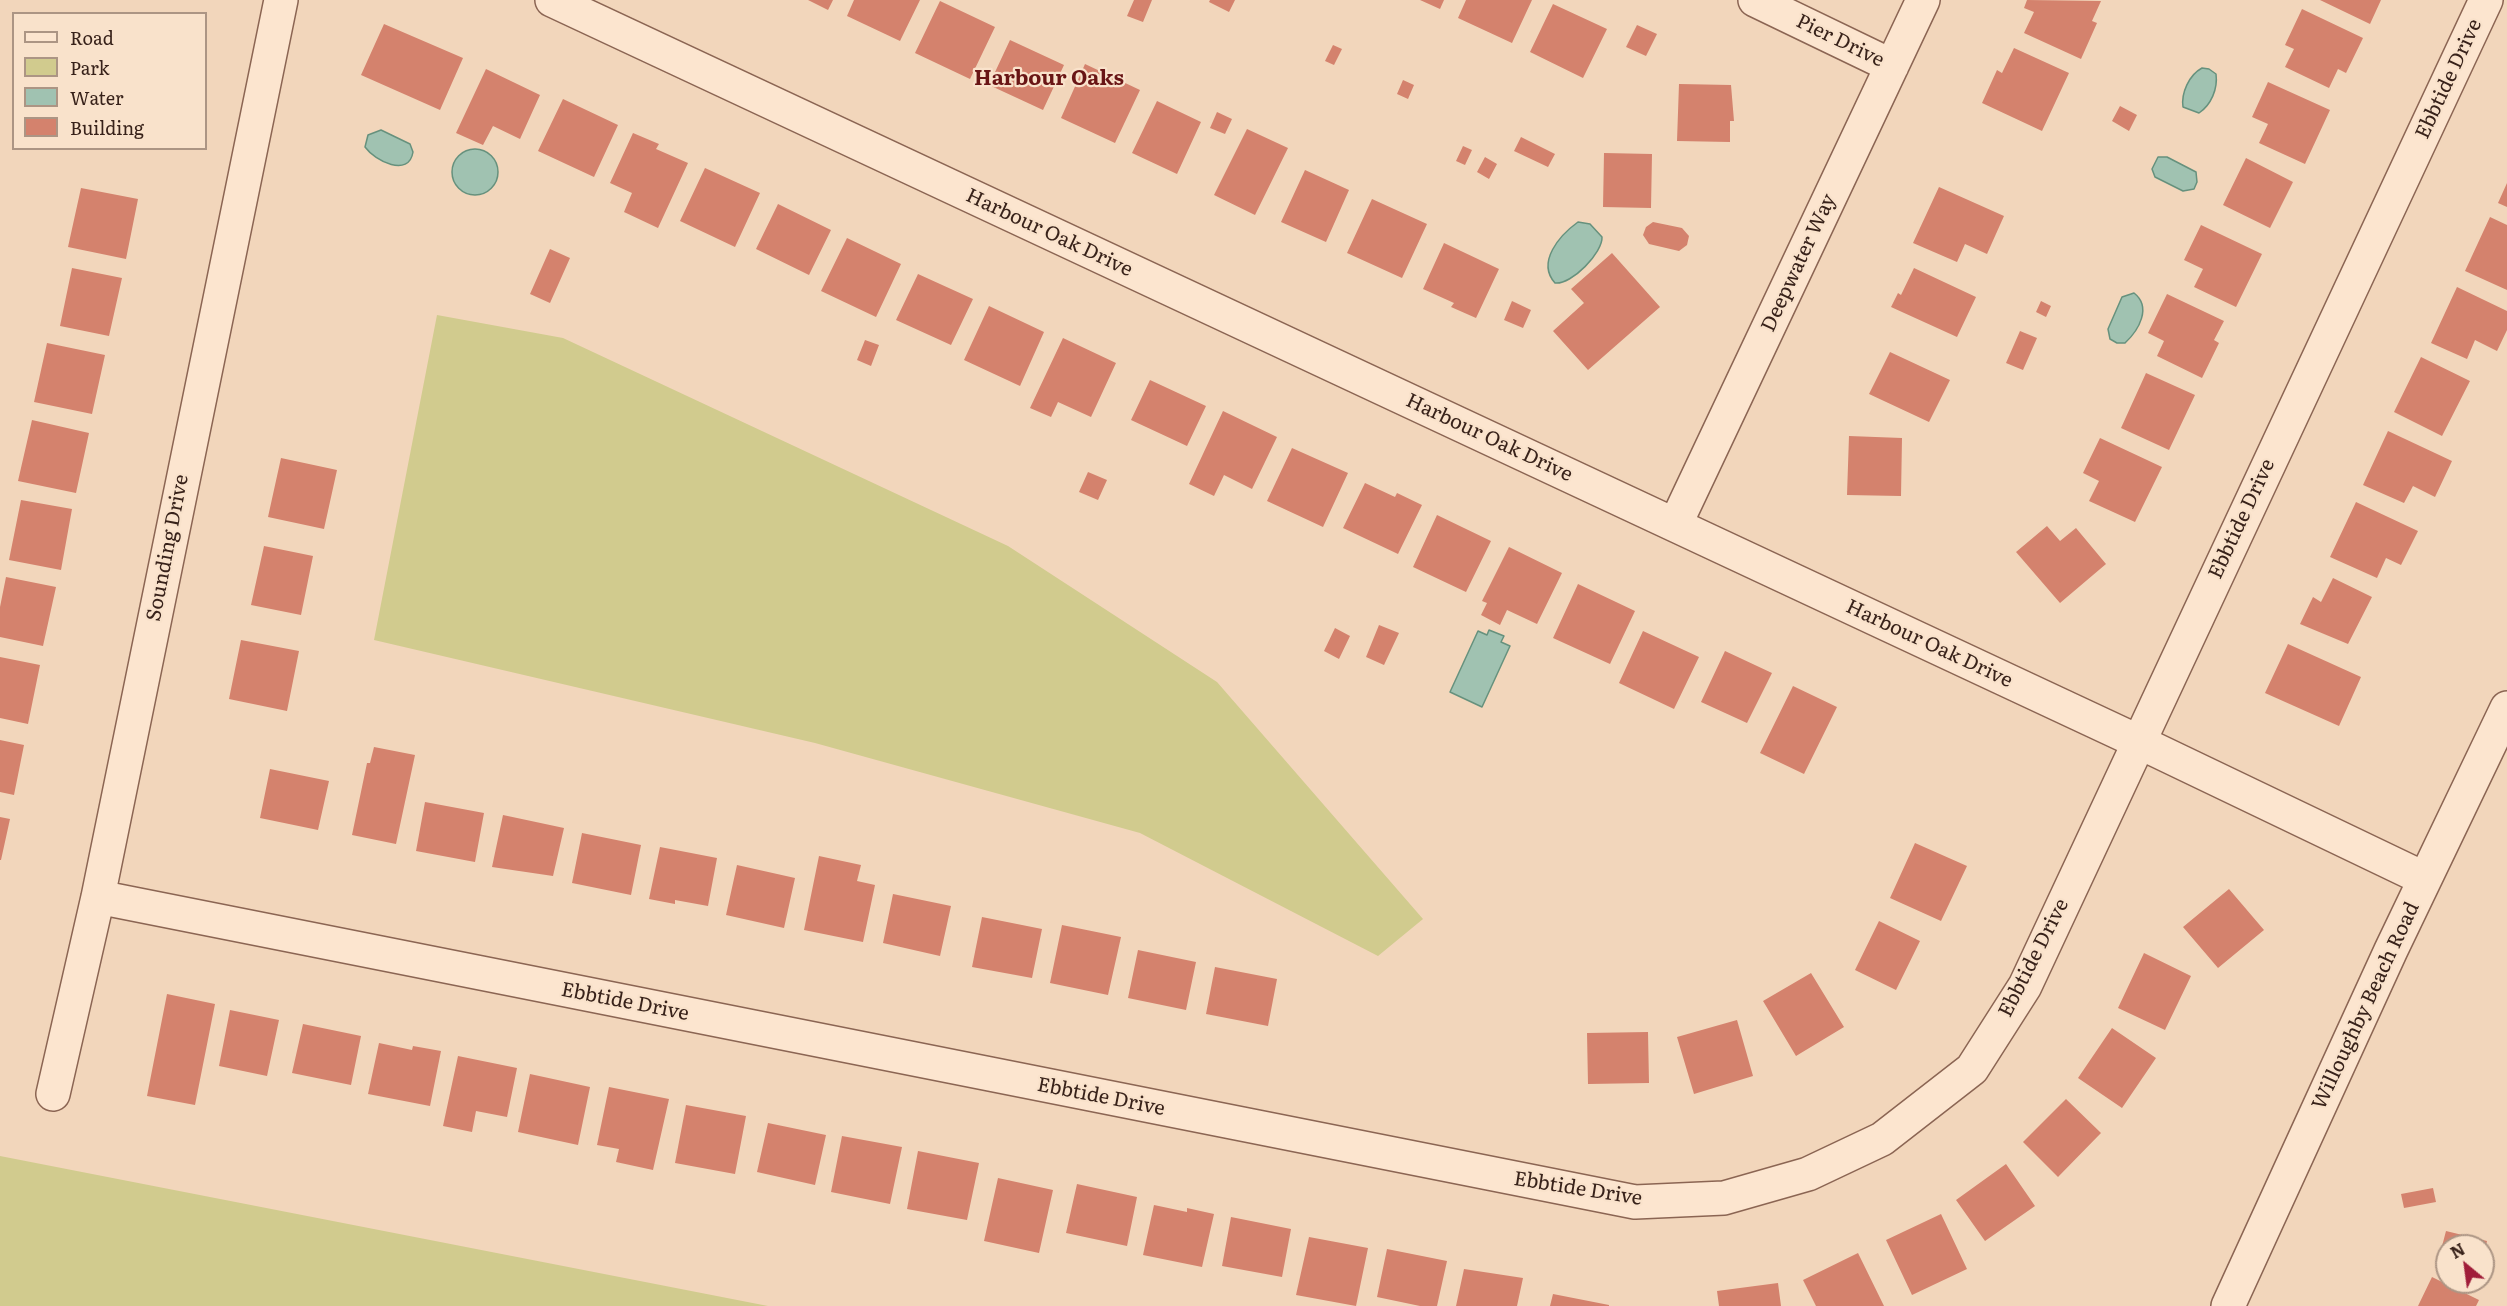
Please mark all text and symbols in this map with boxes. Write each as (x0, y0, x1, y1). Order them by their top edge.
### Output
street label: Pier Drive (1792, 9, 1888, 73)
legend (12, 12, 207, 150)
street label: Ebbtide Drive (2411, 15, 2487, 143)
text: Road (70, 24, 114, 51)
text: Park (70, 54, 109, 81)
district label: Harbour Oaks (974, 66, 1124, 92)
text: Water (70, 84, 123, 111)
text: Building (70, 114, 144, 141)
street label: Harbour Oak Drive (962, 184, 1136, 282)
street label: Deepwater Way (1757, 190, 1841, 336)
street label: Harbour Oak Drive (1402, 389, 1576, 487)
street label: Ebbtide Drive (2204, 455, 2280, 583)
street label: Sounding Drive (142, 472, 194, 624)
street label: Harbour Oak Drive (1842, 595, 2016, 693)
street label: Ebbtide Drive (1994, 895, 2074, 1021)
street label: Willoughby Beach Road (2307, 898, 2425, 1114)
street label: Ebbtide Drive (559, 978, 691, 1026)
street label: Ebbtide Drive (1035, 1073, 1167, 1121)
street label: Ebbtide Drive (1512, 1167, 1644, 1211)
north arrow (2435, 1234, 2495, 1294)
text: N (2446, 1236, 2469, 1264)

